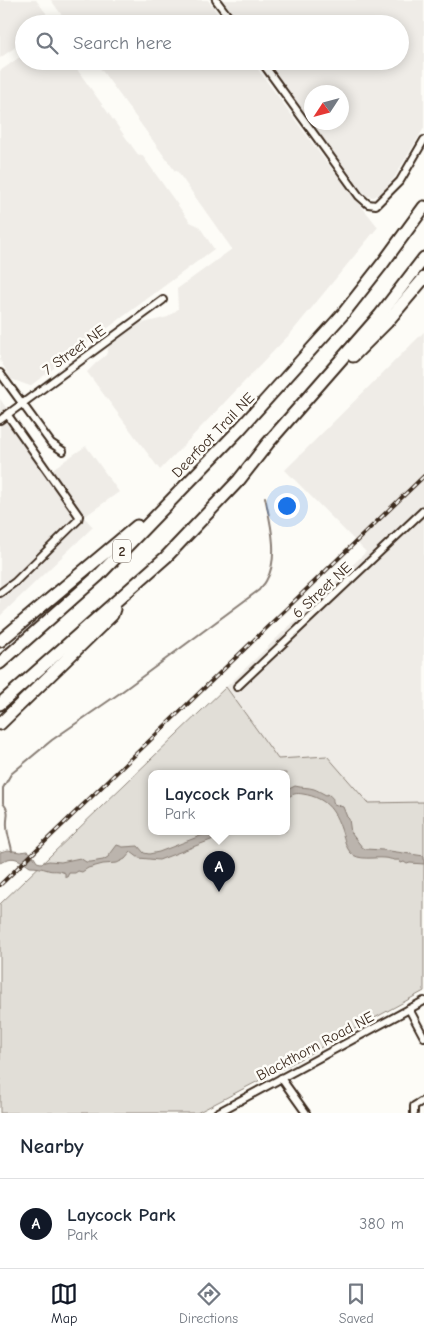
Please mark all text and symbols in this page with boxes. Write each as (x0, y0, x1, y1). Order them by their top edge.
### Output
search box (15, 15, 409, 70)
icon: search (33, 29, 61, 57)
text: Search here (73, 32, 172, 54)
north arrow (304, 85, 349, 130)
street label: 7 Street NE (39, 321, 109, 379)
street label: Deerfoot Trail NE (168, 389, 258, 481)
your location (274, 493, 300, 519)
road number: 2 (113, 540, 131, 562)
street label: 6 Street NE (289, 558, 355, 622)
popup (148, 770, 290, 835)
text: Laycock Park (165, 783, 273, 805)
text: Park (165, 805, 195, 823)
pin: A (203, 851, 235, 892)
street label: Blackthorn Road NE (253, 1007, 377, 1085)
text: Nearby (20, 1134, 84, 1158)
text: Laycock Park (67, 1204, 176, 1226)
text: A (32, 1215, 40, 1233)
text: 380 m (359, 1215, 404, 1233)
text: Park (67, 1226, 98, 1244)
tab: Map (50, 1280, 78, 1327)
tab: Directions (179, 1280, 238, 1327)
tab: Saved (339, 1280, 374, 1327)

